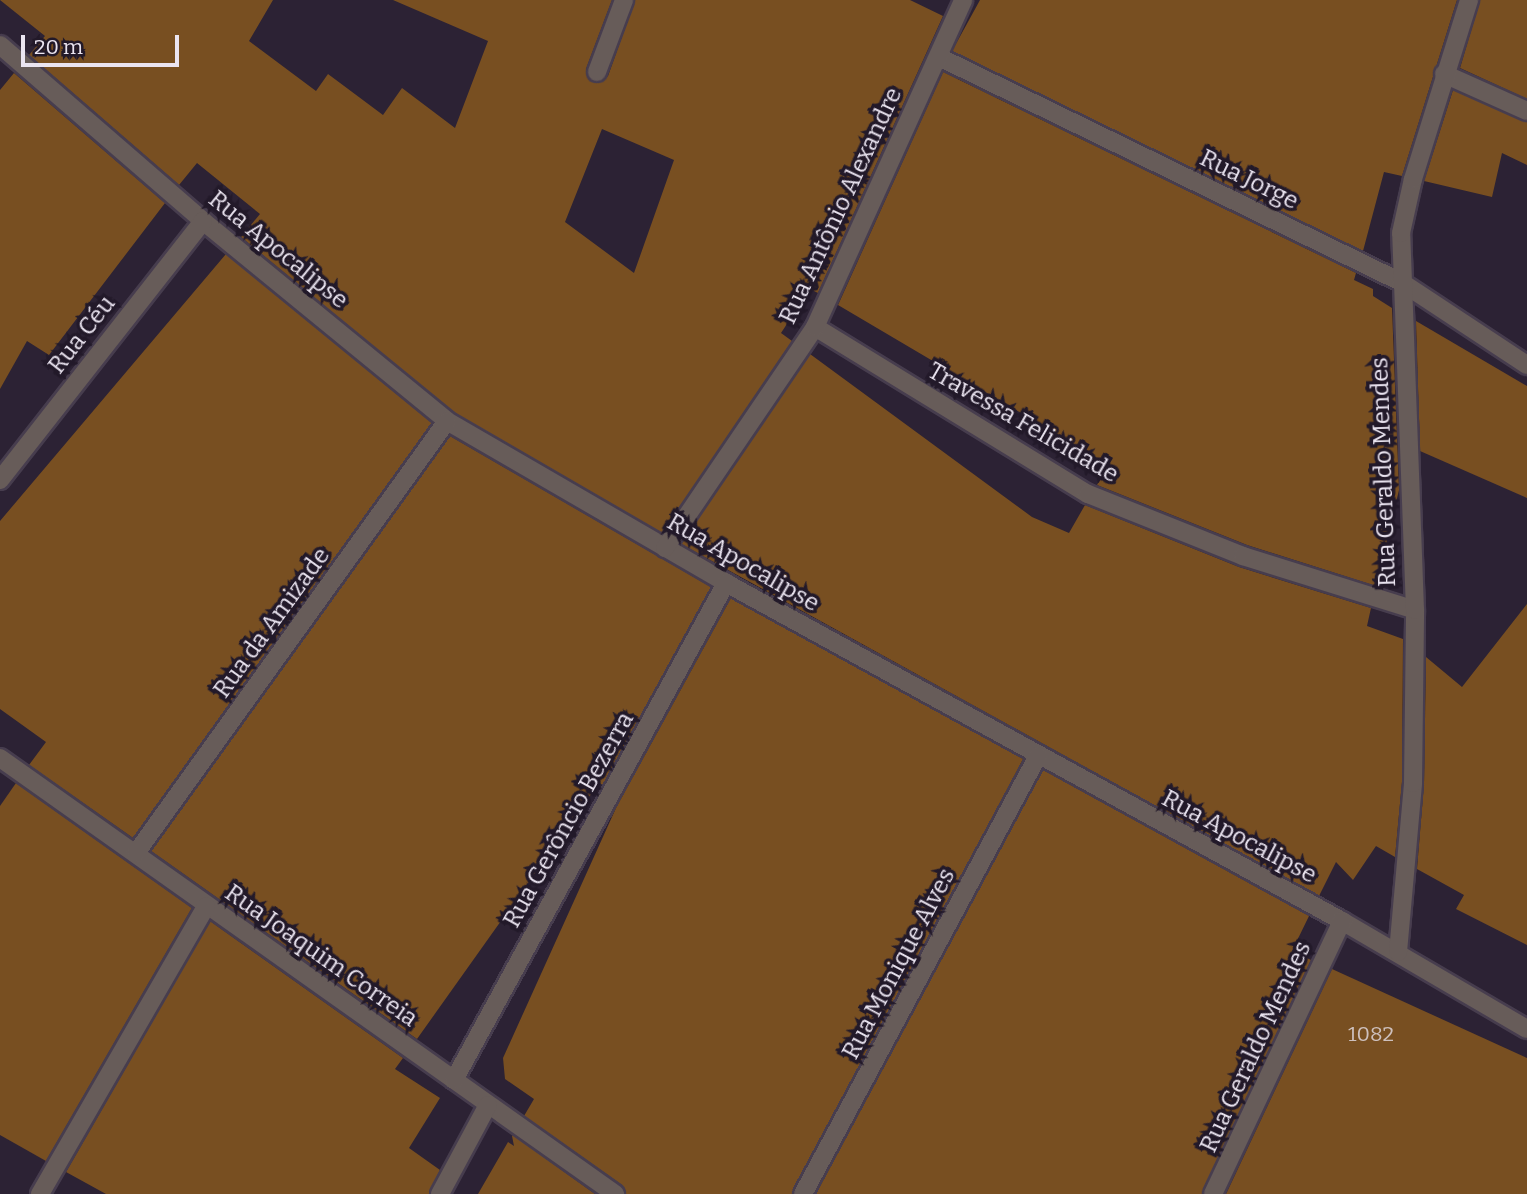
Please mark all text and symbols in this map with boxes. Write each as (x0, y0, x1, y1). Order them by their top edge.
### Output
scale bar (24, 21, 182, 65)
text: 20 m (34, 34, 83, 60)
street label: Rua Antônio Alexandre (774, 83, 908, 329)
street label: Rua Jorge (1195, 144, 1303, 216)
street label: Rua Apocalipse (203, 185, 353, 315)
street label: Rua Céu (43, 290, 121, 380)
street label: Travessa Felicidade (923, 357, 1123, 489)
street label: Rua Geraldo Mendes (1366, 357, 1402, 587)
street label: Rua Apocalipse (662, 508, 824, 618)
street label: Rua da Amizade (208, 542, 336, 704)
street label: Rua Gerôncio Bezerra (498, 707, 640, 933)
street label: Rua Apocalipse (1157, 784, 1321, 890)
street label: Rua Monique Alves (837, 864, 961, 1064)
street label: Rua Joaquim Correia (219, 879, 423, 1033)
street label: Rua Geraldo Mendes (1194, 937, 1318, 1157)
house number: 1082 (1348, 1021, 1394, 1047)

